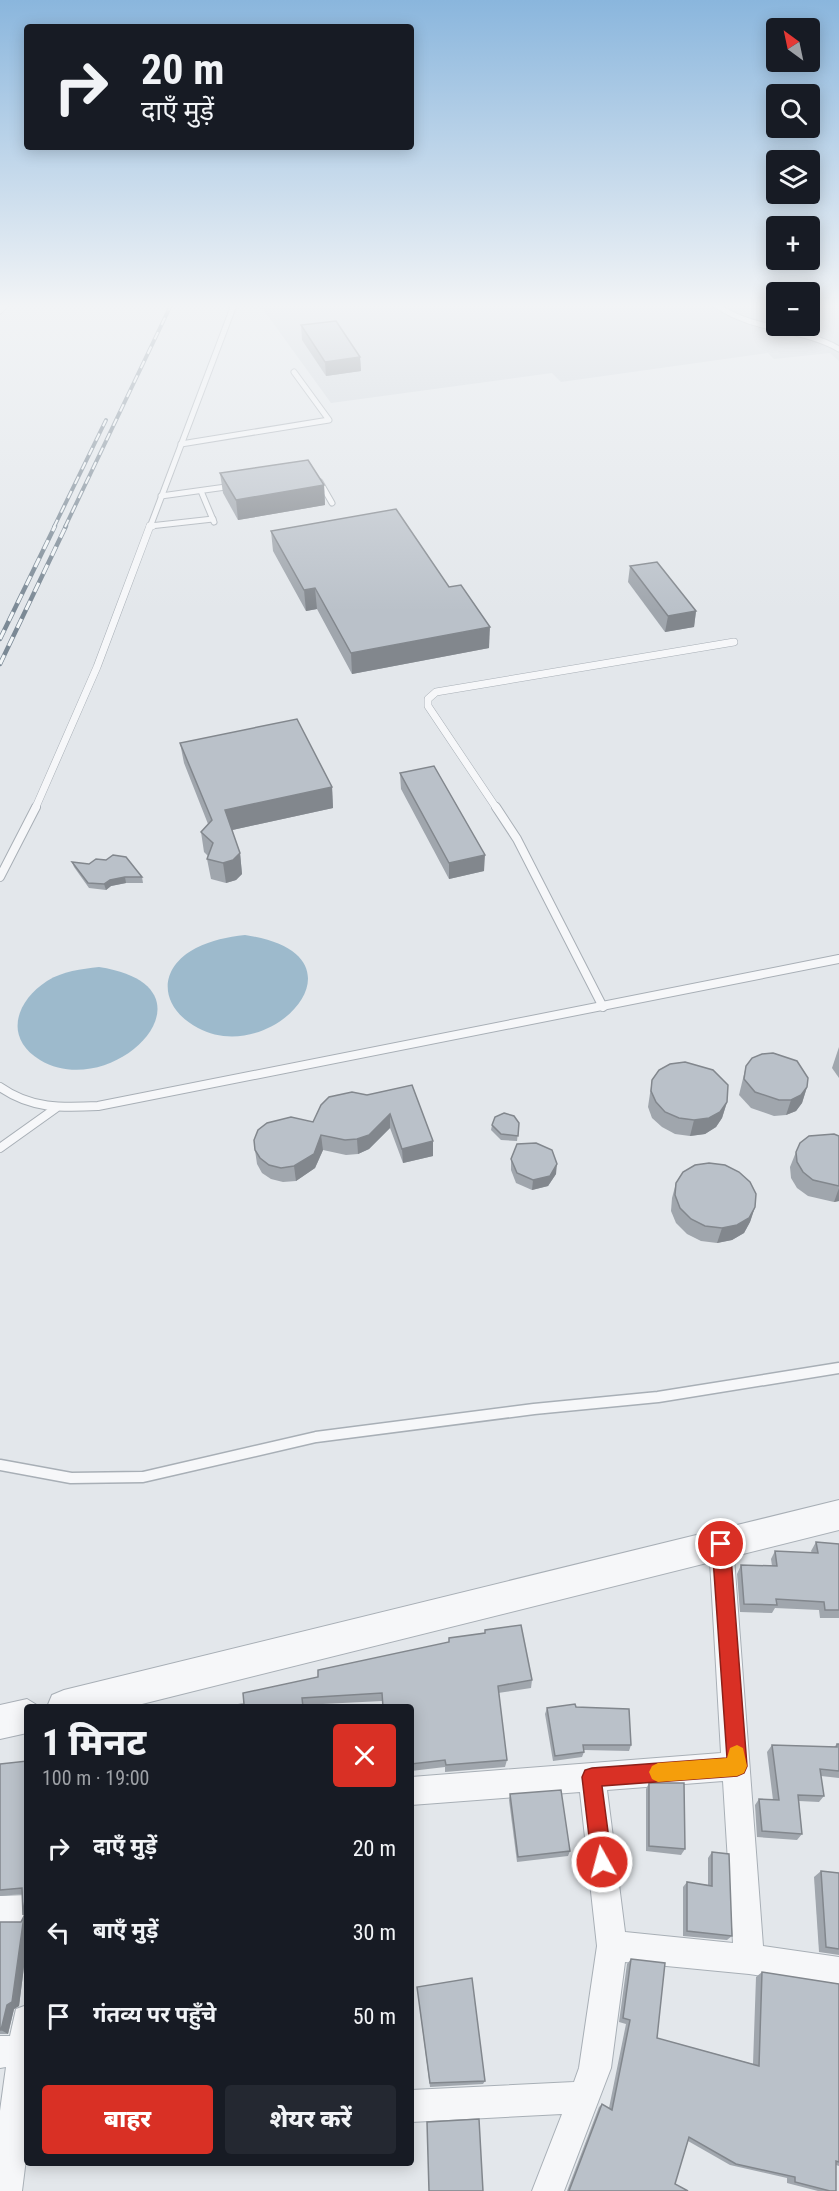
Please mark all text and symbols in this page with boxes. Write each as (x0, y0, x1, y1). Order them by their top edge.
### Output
north arrow (766, 18, 820, 72)
map controls (766, 18, 820, 336)
text: 20 m (141, 45, 224, 94)
icon: right (42, 48, 120, 126)
button: search (766, 84, 820, 138)
text: दाएँ मुड़ें (141, 95, 214, 127)
button: layers (766, 150, 820, 204)
button: + (766, 216, 820, 270)
button: − (766, 282, 820, 336)
pin (695, 1518, 746, 1569)
icon: arrive (704, 1527, 737, 1560)
text: 1 मिनट (42, 1722, 146, 1764)
button: close (333, 1724, 396, 1787)
text: 100 m · 19:00 (42, 1766, 149, 1790)
position arrow (570, 1830, 634, 1894)
icon: right (42, 1832, 75, 1865)
text: दाएँ मुड़ें (93, 1834, 157, 1859)
text: 20 m (353, 1836, 396, 1861)
icon: left (42, 1916, 75, 1949)
text: बाएँ मुड़ें (93, 1918, 158, 1943)
text: 30 m (353, 1920, 396, 1945)
icon: arrive (42, 2000, 75, 2033)
text: गंतव्य पर पहुँचे (93, 2002, 216, 2027)
text: 50 m (353, 2004, 396, 2029)
button: बाहर (42, 2085, 213, 2154)
button: शेयर करें (225, 2085, 396, 2154)

